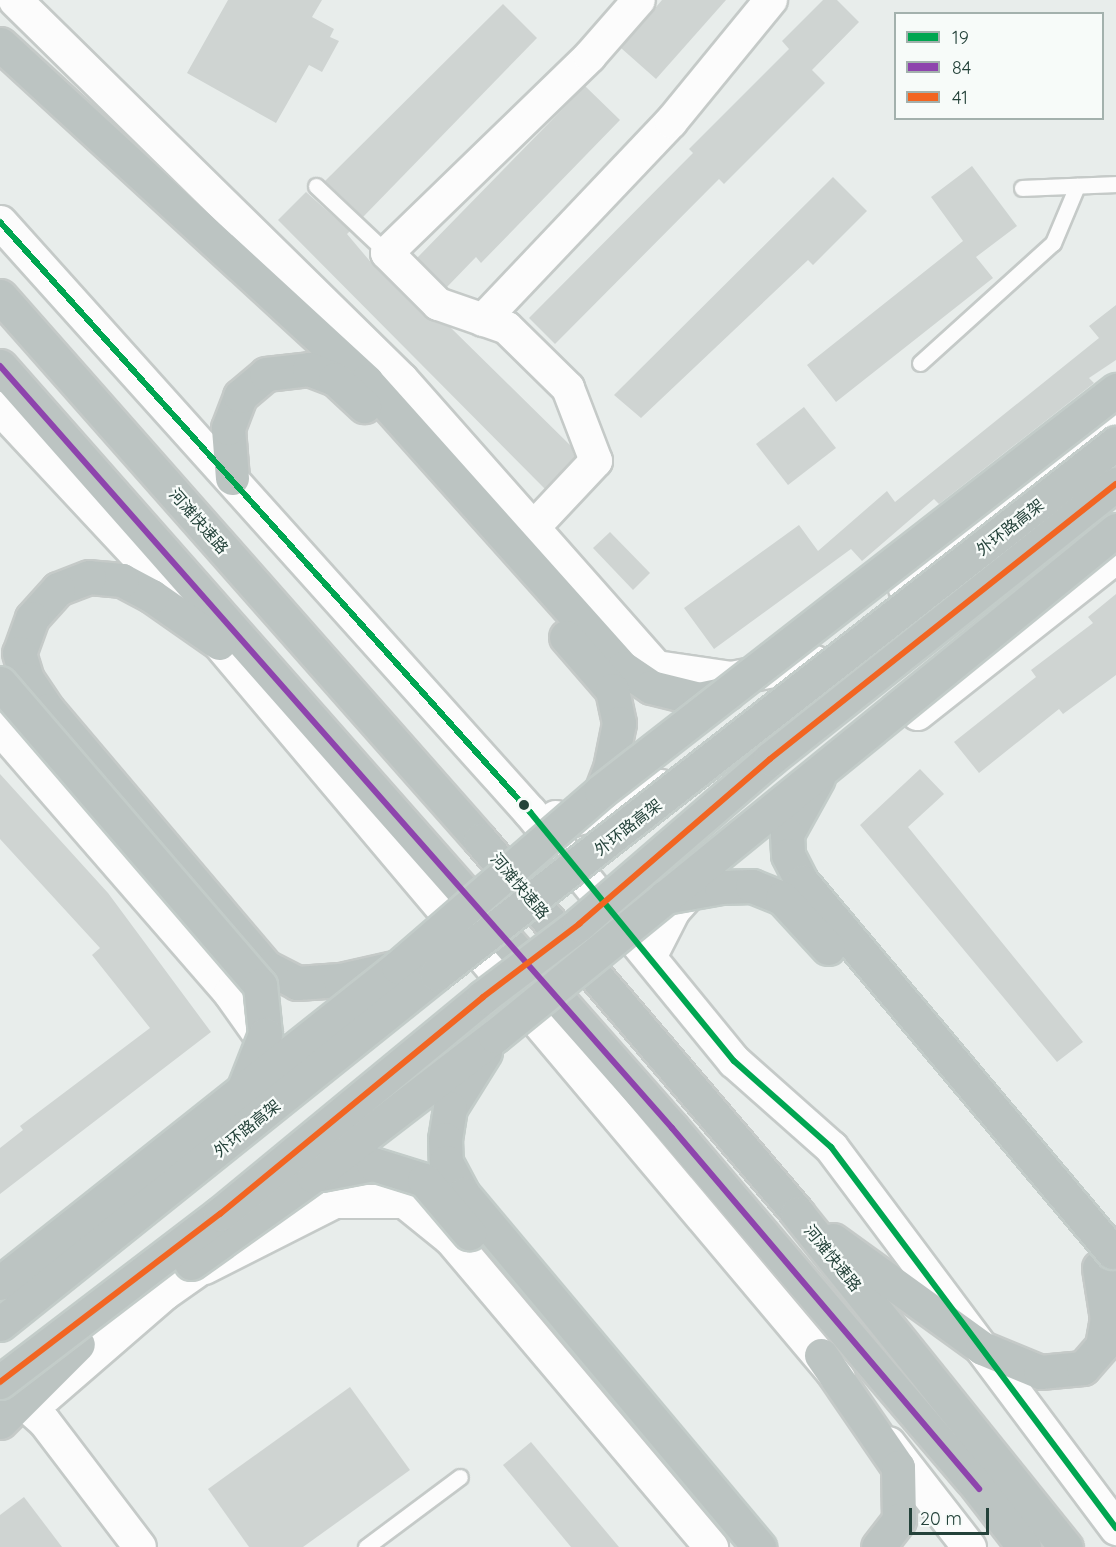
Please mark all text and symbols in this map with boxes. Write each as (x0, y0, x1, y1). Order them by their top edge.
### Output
legend (894, 12, 1104, 120)
text: 19 (952, 26, 969, 49)
text: 84 (952, 56, 971, 79)
text: 41 (952, 86, 968, 109)
street label: 河滩快速路 (166, 485, 232, 557)
street label: 外环路高架 (973, 495, 1047, 559)
street label: 外环路高架 (591, 795, 665, 859)
unlabelled marker (518, 799, 530, 811)
street label: 河滩快速路 (487, 849, 553, 923)
street label: 外环路高架 (210, 1095, 284, 1161)
street label: 河滩快速路 (800, 1221, 866, 1295)
scale bar (912, 1496, 992, 1534)
text: 20 m (920, 1507, 962, 1530)

